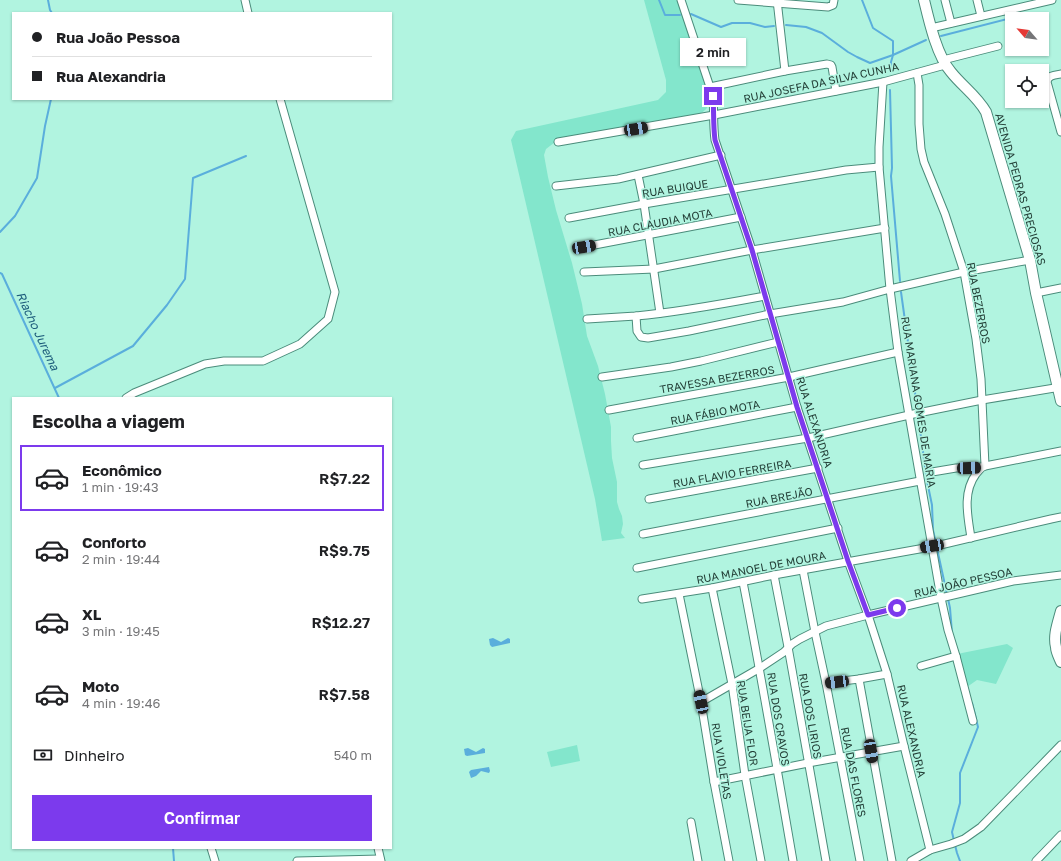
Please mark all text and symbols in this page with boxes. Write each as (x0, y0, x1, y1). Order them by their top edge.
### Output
north arrow (1005, 12, 1049, 56)
map controls (1005, 12, 1049, 108)
text: Rua João Pessoa (56, 28, 180, 46)
callout: 2 min (680, 38, 746, 66)
text: 2 min (696, 44, 730, 60)
street label: RUA JOSEFA DA SILVA CUNHA (742, 59, 901, 105)
button: locate (1005, 64, 1049, 108)
text: Rua Alexandria (56, 67, 166, 85)
route end (704, 87, 722, 105)
street label: AVENIDA PEDRAS PRECIOSAS (993, 111, 1049, 267)
car (623, 121, 649, 137)
street label: RUA BUIQUE (641, 176, 709, 200)
street label: RUA CLAUDIA MOTA (607, 205, 714, 239)
car (571, 239, 597, 255)
street label: RUA BEZERROS (965, 261, 993, 345)
water label: Riacho Jurema (13, 289, 63, 374)
street label: RUA MARIANA GOMES DE MARIA (899, 316, 939, 489)
street label: TRAVESSA BEZERROS (659, 362, 775, 396)
street label: RUA ALEXANDRIA (794, 375, 836, 470)
street label: RUA FÁBIO MOTA (669, 397, 761, 427)
text: Escolha a viagem (32, 410, 185, 432)
street label: RUA FLAVIO FERREIRA (672, 456, 793, 490)
icon: car (34, 460, 70, 496)
text: Econômico (82, 461, 162, 479)
car (957, 462, 981, 474)
text: R$7.22 (319, 469, 370, 487)
text: 1 min · 19:43 (82, 479, 159, 495)
street label: RUA BREJÃO (744, 484, 814, 510)
icon: car (34, 532, 70, 568)
text: Conforto (82, 533, 146, 551)
car (919, 538, 945, 554)
text: R$9.75 (319, 541, 370, 559)
street label: RUA MANOEL DE MOURA (695, 548, 828, 586)
text: 2 min · 19:44 (82, 551, 160, 567)
street label: RUA JOÃO PESSOA (913, 564, 1014, 600)
route start (888, 599, 906, 617)
icon: car (34, 604, 70, 640)
text: XL (82, 605, 101, 623)
text: R$12.27 (311, 613, 370, 631)
text: 3 min · 19:45 (82, 623, 160, 639)
street label: RUA DOS CRAVOS (765, 671, 793, 767)
street label: RUA DOS LIRIOS (797, 672, 825, 760)
car (824, 675, 850, 689)
icon: car (34, 676, 70, 712)
text: Moto (82, 677, 119, 695)
street label: RUA BEIJA FLOR (735, 679, 761, 767)
street label: RUA ALEXANDRIA (895, 683, 929, 779)
text: R$7.58 (319, 685, 370, 703)
car (693, 689, 709, 715)
text: 4 min · 19:46 (82, 695, 160, 711)
street label: RUA VIOLETAS (710, 722, 734, 800)
street label: RUA DAS FLORES (839, 726, 869, 818)
car (863, 738, 879, 764)
icon: cash (32, 744, 54, 766)
text: Dinheiro (64, 746, 124, 764)
text: 540 m (334, 747, 372, 763)
button: Confirmar (32, 795, 372, 841)

